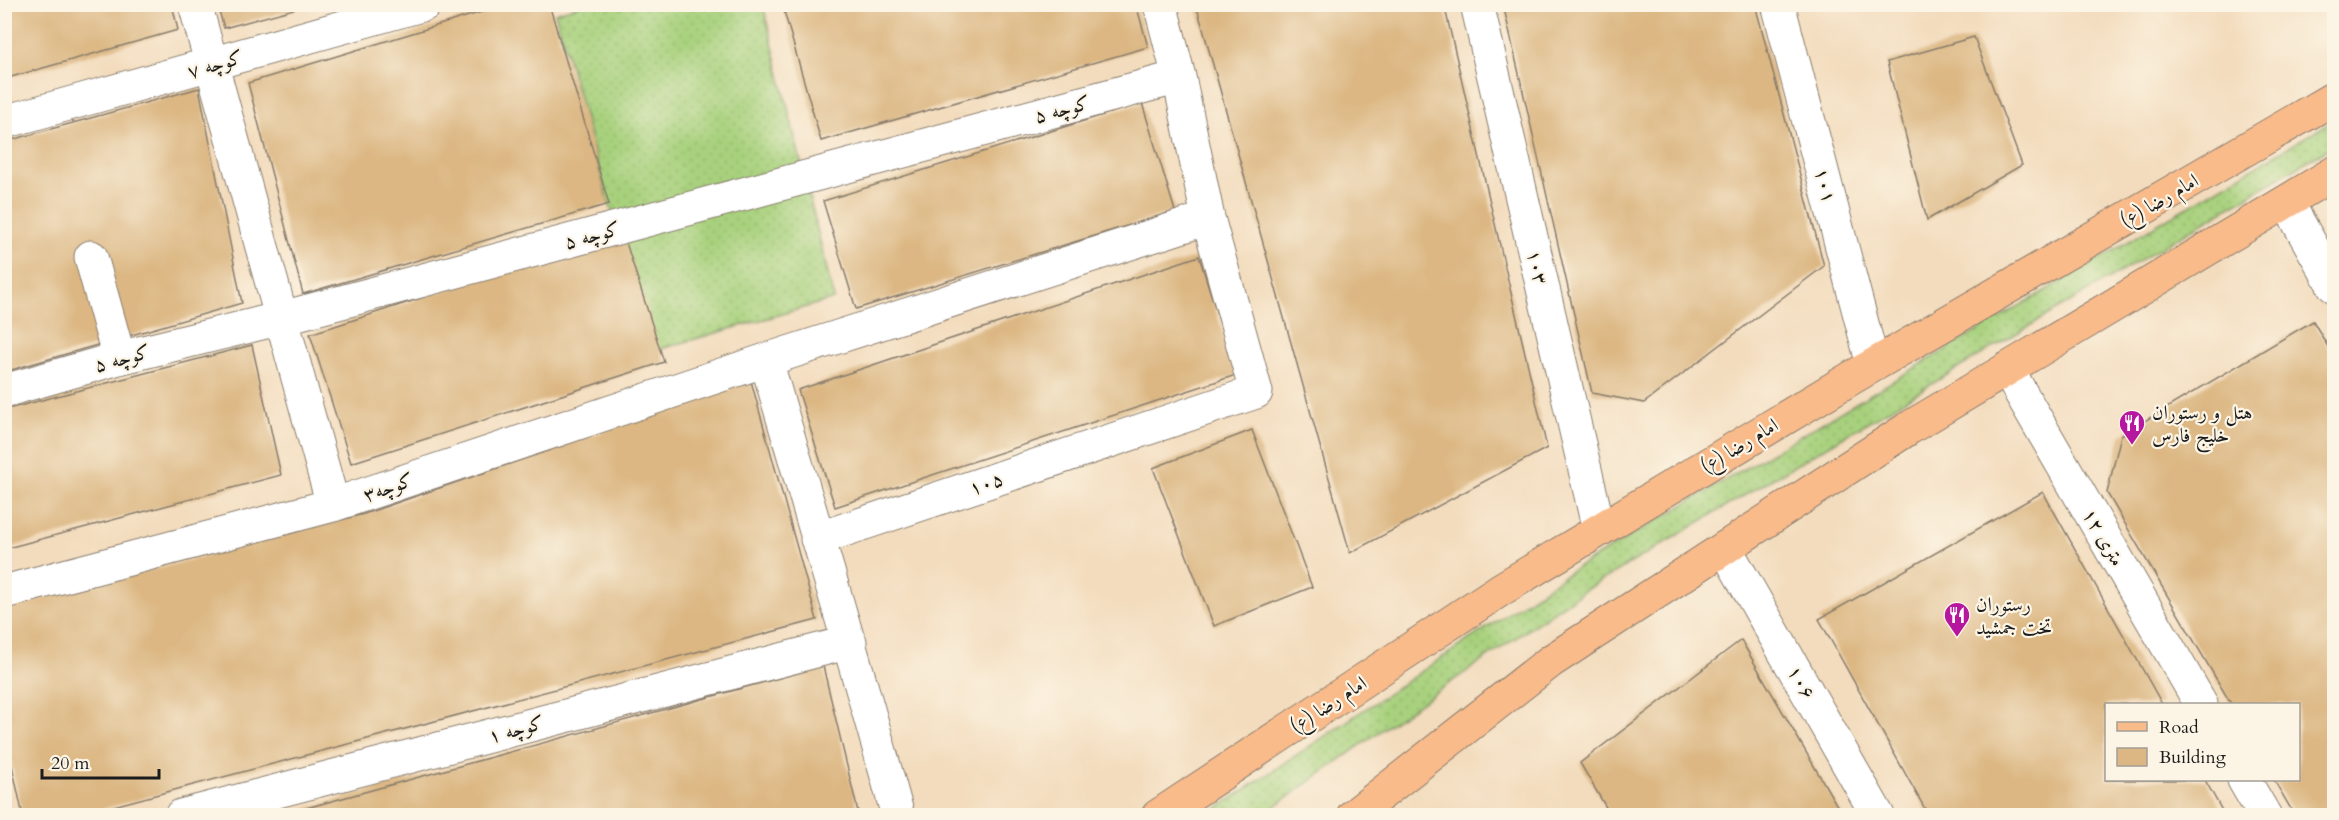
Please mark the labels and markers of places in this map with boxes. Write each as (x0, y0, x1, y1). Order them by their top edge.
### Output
place label: هتل و رستوران خلیج فارس (2152, 399, 2252, 453)
restaurant icon: هتل و رستوران خلیج فارس (2117, 408, 2147, 446)
place label: رستوران تخت جمشید (1976, 591, 2052, 641)
restaurant icon: رستوران تخت جمشید (1942, 600, 1972, 638)

